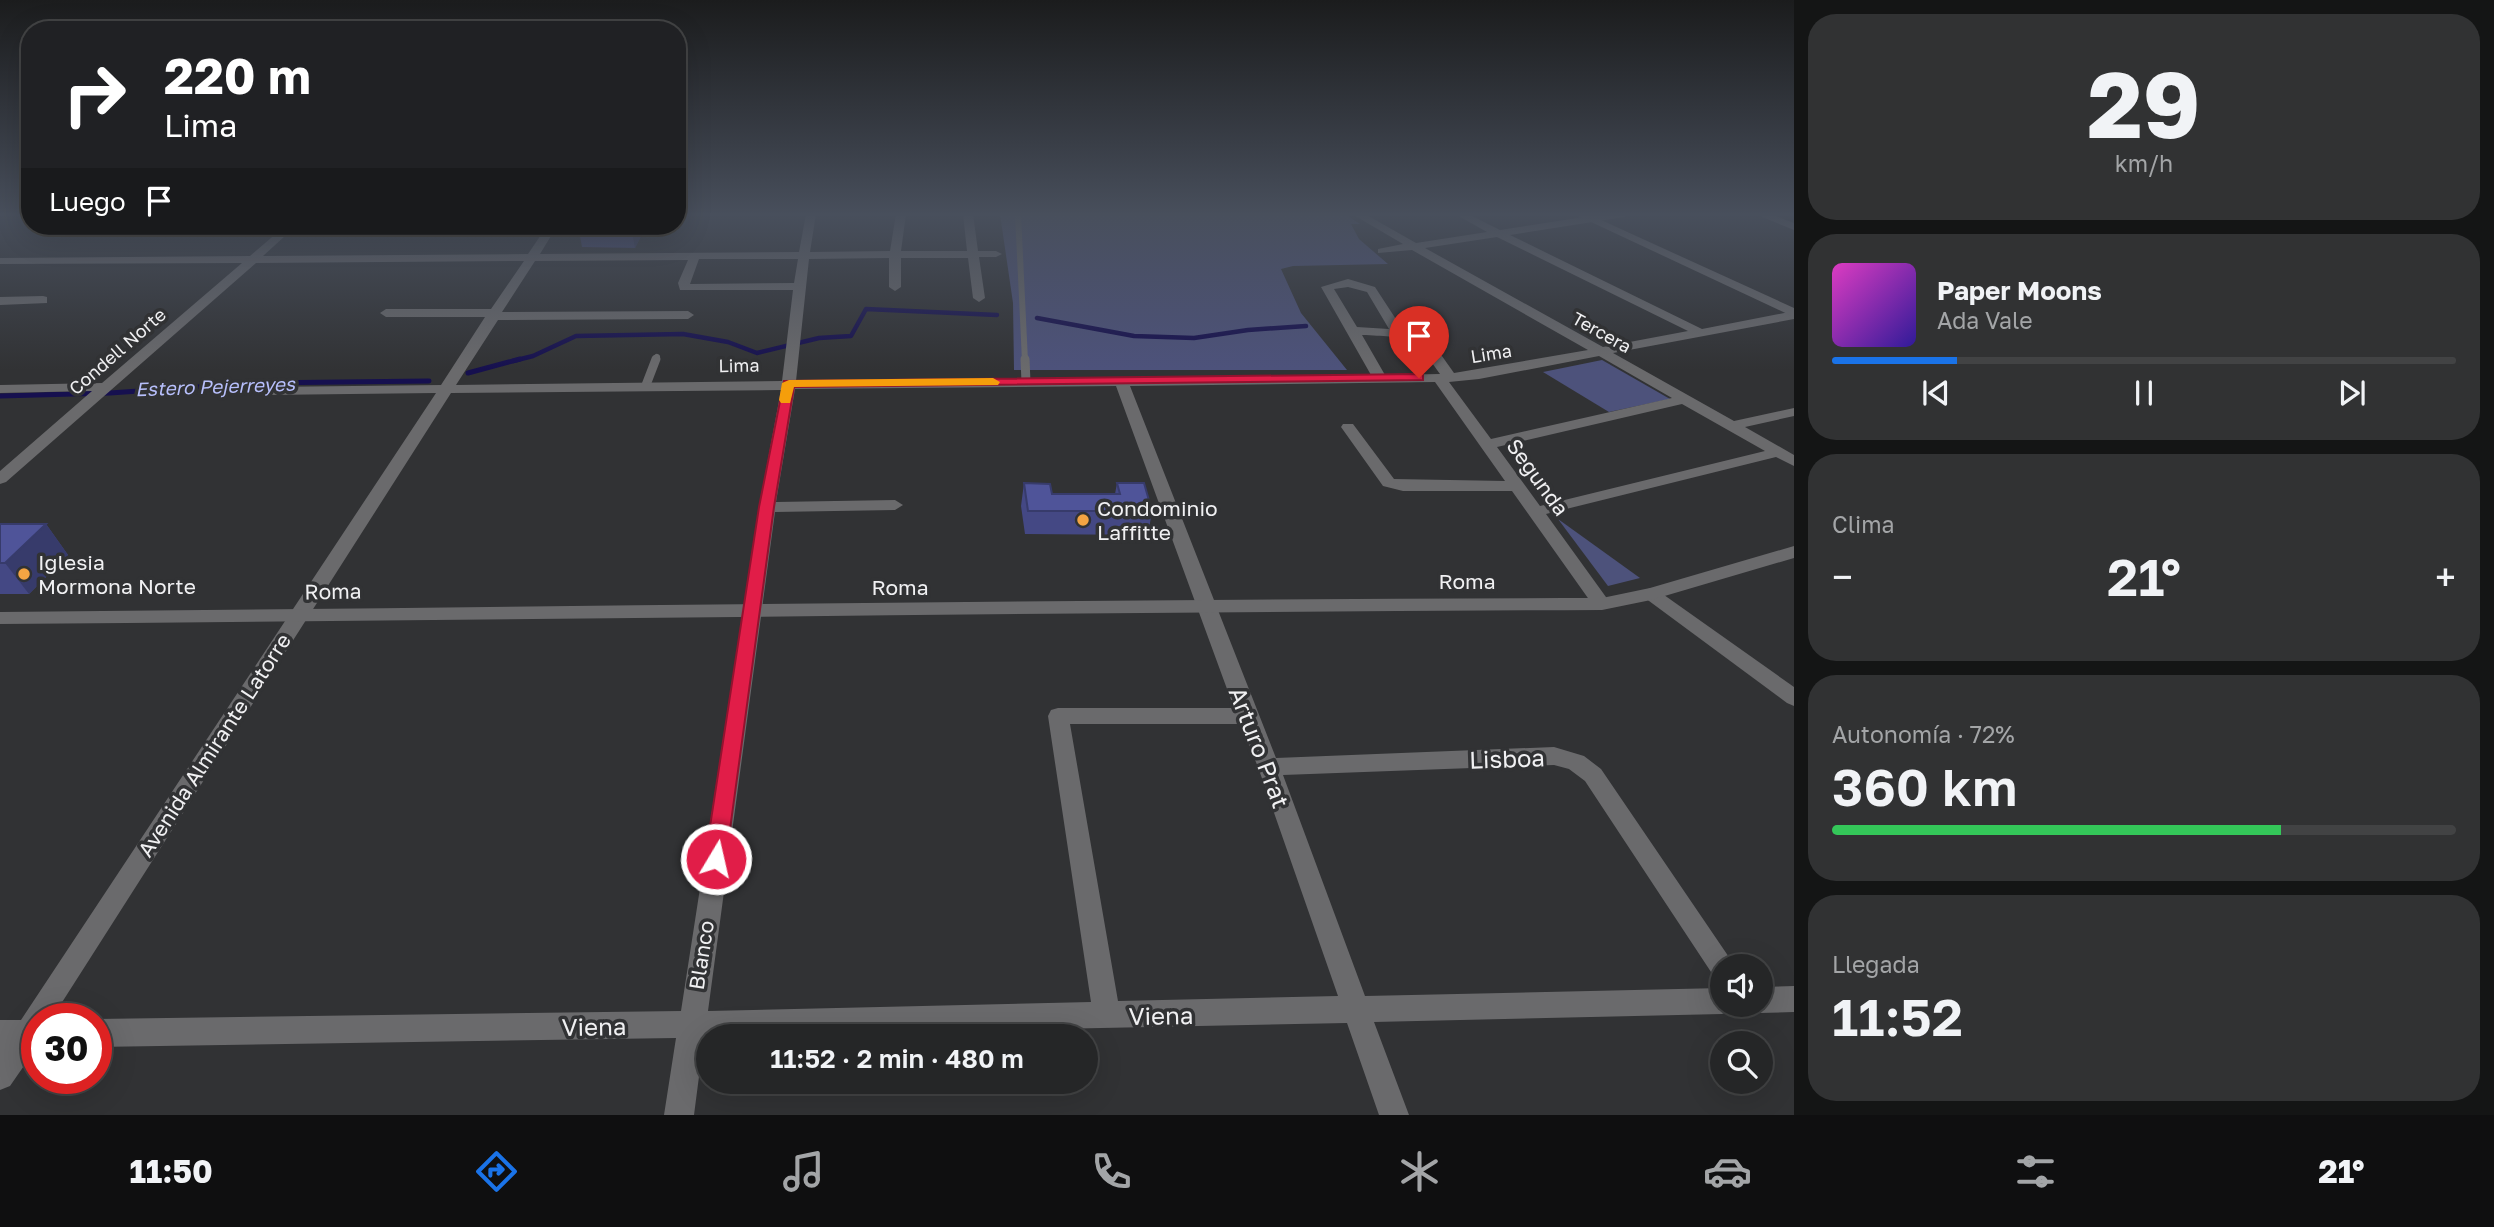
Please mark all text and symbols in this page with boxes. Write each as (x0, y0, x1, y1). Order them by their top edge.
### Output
text: 220 m (164, 46, 311, 105)
icon: right (49, 49, 140, 140)
text: 29 (2087, 49, 2201, 158)
text: Lima (164, 106, 237, 144)
text: km/h (2115, 149, 2173, 177)
icon: arrive (140, 182, 178, 220)
text: Luego (49, 186, 126, 217)
text: Paper Moons (1937, 275, 2102, 306)
street label: Condell Norte (64, 303, 170, 399)
pin (1389, 306, 1449, 378)
text: Ada Vale (1937, 306, 2033, 334)
street label: Tercera (1569, 307, 1635, 357)
icon: arrive (1400, 317, 1438, 355)
street label: Lima (1469, 339, 1513, 367)
street label: Lima (718, 354, 760, 376)
water label: Estero Pejerreyes (135, 372, 296, 400)
icon: previous (1917, 374, 1955, 412)
icon: pause (2125, 374, 2163, 412)
icon: next (2333, 374, 2371, 412)
street label: Segunda (1501, 433, 1575, 521)
place label: Condominio Laffitte (1097, 495, 1218, 545)
text: Clima (1832, 510, 1895, 538)
marker: Condominio Laffitte (1075, 512, 1091, 528)
text: 21° (2107, 545, 2181, 607)
place label: Iglesia Mormona Norte (38, 549, 196, 599)
text: − (1832, 554, 1853, 599)
text: + (2435, 554, 2456, 599)
marker: Iglesia Mormona Norte (16, 566, 32, 582)
street label: Roma (1438, 568, 1496, 594)
street label: Roma (871, 574, 929, 600)
street label: Roma (304, 578, 362, 604)
street label: Avenida Almirante Latorre (132, 628, 296, 862)
street label: Arturo Prat (1224, 682, 1296, 812)
text: Autonomía · 72% (1832, 720, 2015, 748)
street label: Lisboa (1469, 742, 1545, 774)
text: 360 km (1832, 755, 2017, 817)
position arrow (679, 822, 753, 896)
street label: Blanco (683, 919, 719, 991)
text: Llegada (1832, 950, 1920, 978)
map controls (1710, 954, 1773, 1094)
button: sound (1710, 954, 1773, 1017)
text: 11:52 (1832, 985, 1963, 1047)
street label: Viena (1128, 1000, 1194, 1030)
speed limit sign: 30 (21, 1003, 112, 1094)
street label: Viena (561, 1011, 627, 1041)
button: search (1710, 1031, 1773, 1094)
text: 11:52 · 2 min · 480 m (770, 1043, 1024, 1074)
icon: directions (472, 1147, 521, 1196)
icon: music (779, 1147, 828, 1196)
icon: phone (1087, 1147, 1136, 1196)
icon: climate (1395, 1147, 1444, 1196)
icon: car (1703, 1147, 1752, 1196)
icon: filters (2011, 1147, 2060, 1196)
text: 11:50 (129, 1152, 213, 1190)
text: 21° (2318, 1152, 2365, 1190)

